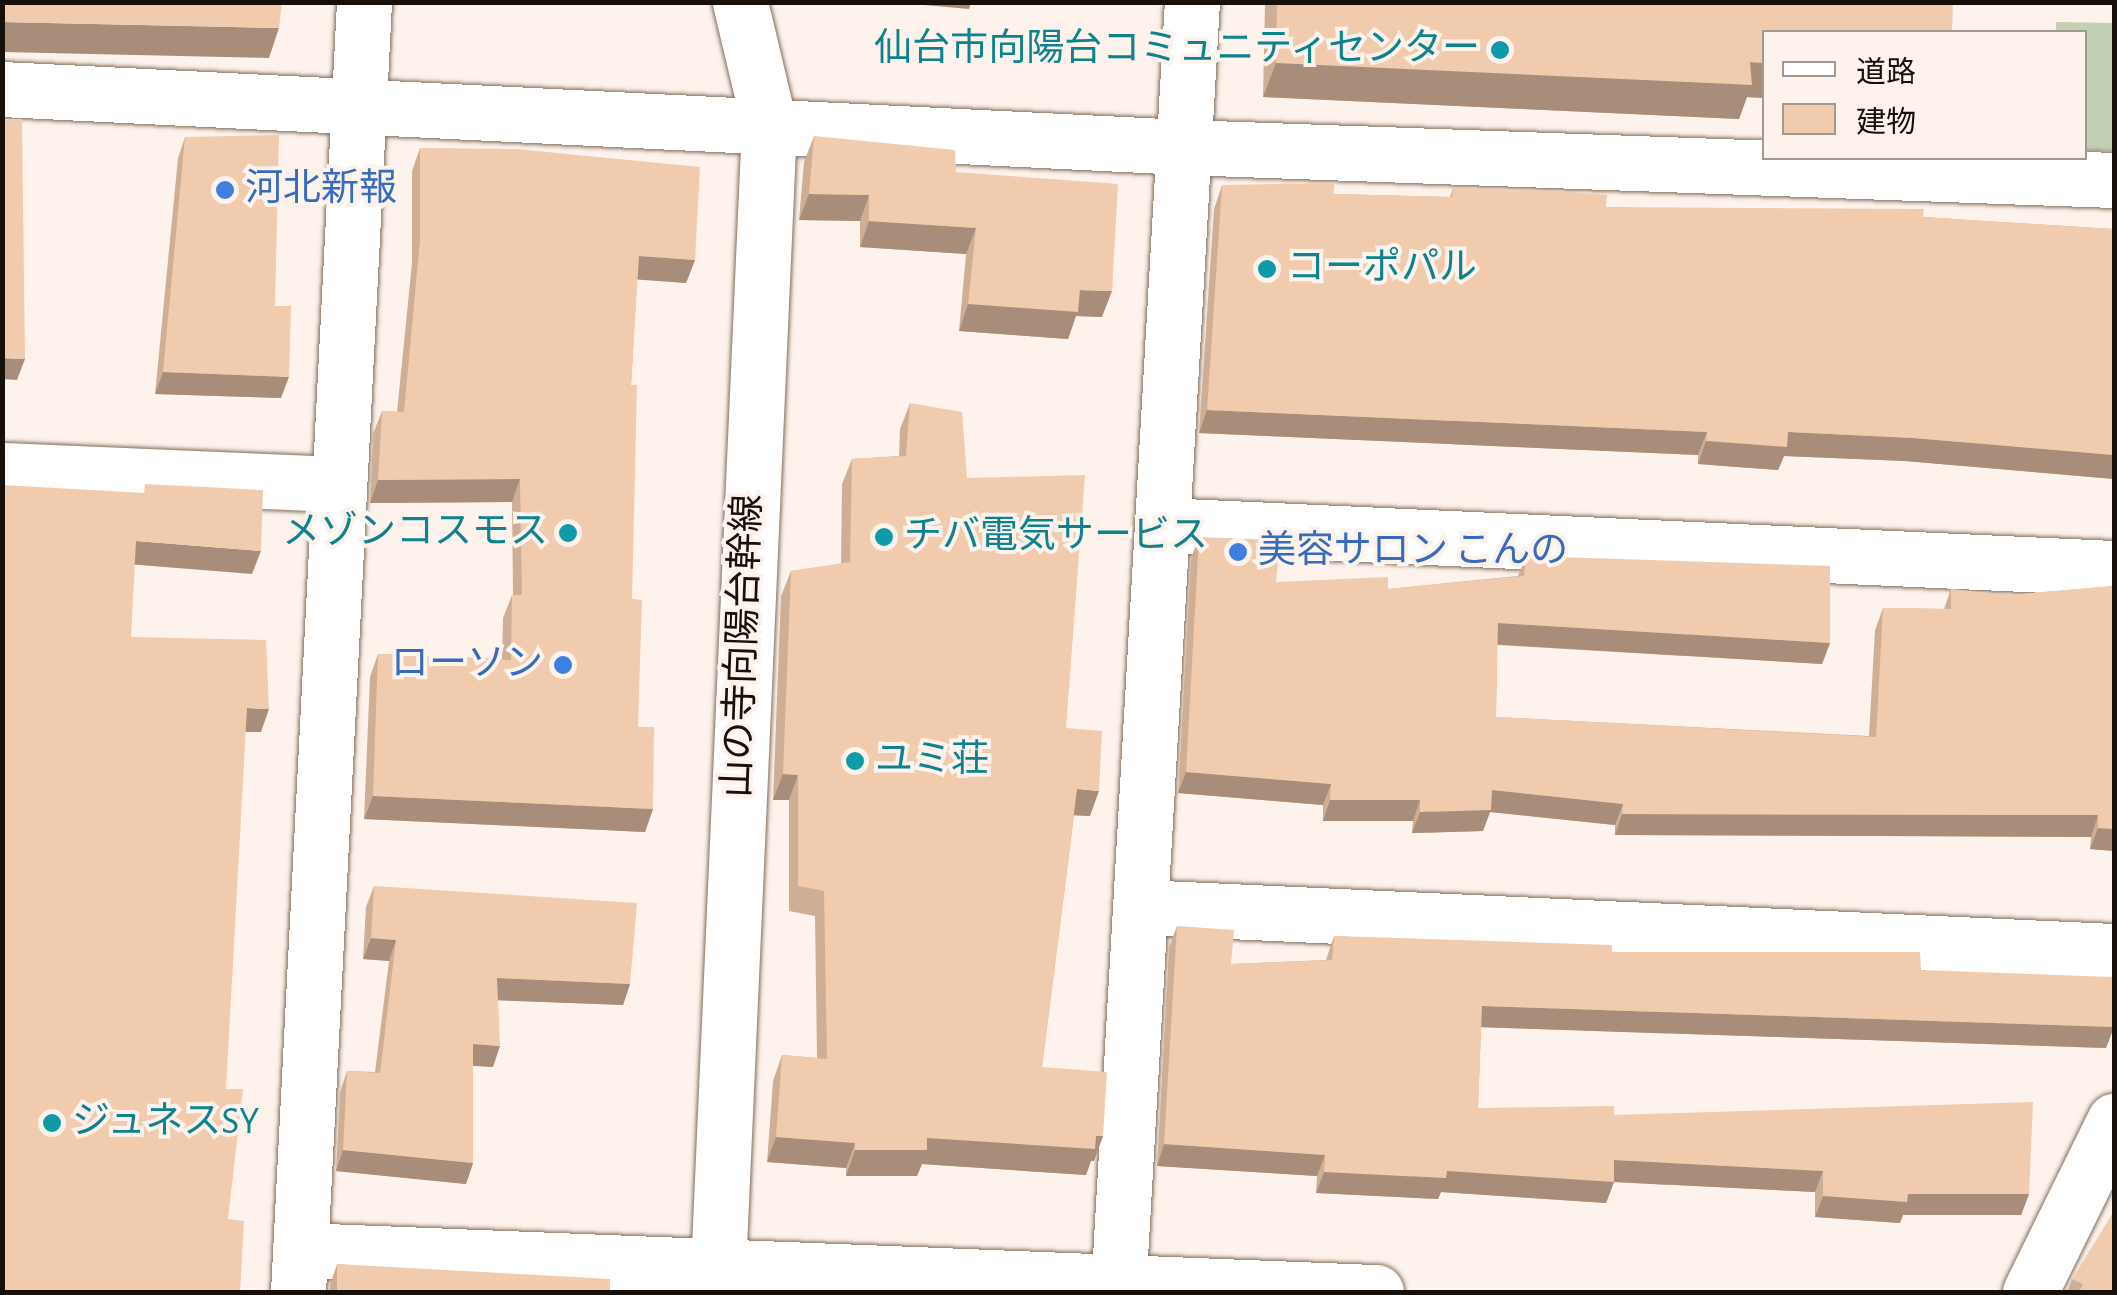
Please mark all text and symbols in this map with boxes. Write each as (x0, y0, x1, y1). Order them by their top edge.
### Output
place label: 仙台市向陽台コミュニティセンター (872, 27, 1480, 73)
legend (1762, 30, 2087, 160)
marker: 仙台市向陽台コミュニティセンター (1489, 39, 1511, 61)
text: 道路 (1856, 58, 1916, 88)
text: 建物 (1856, 108, 1916, 138)
place label: 河北新報 (245, 167, 397, 213)
marker: 河北新報 (214, 179, 236, 201)
place label: コーポパル (1287, 246, 1477, 292)
marker: コーポパル (1256, 258, 1278, 280)
street label: 山の寺向陽台幹線 (716, 493, 772, 799)
place label: メゾンコスモス (282, 510, 548, 556)
place label: チバ電気サービス (904, 514, 1208, 560)
marker: メゾンコスモス (557, 522, 579, 544)
marker: チバ電気サービス (873, 526, 895, 548)
place label: 美容サロン こんの (1258, 529, 1568, 575)
marker: 美容サロン こんの (1227, 541, 1249, 563)
place label: ローソン (391, 642, 543, 688)
marker: ローソン (552, 654, 574, 676)
place label: ユミ荘 (875, 738, 989, 784)
marker: ユミ荘 (844, 750, 866, 772)
place label: ジュネスSY (72, 1100, 262, 1146)
marker: ジュネスSY (41, 1112, 63, 1134)

